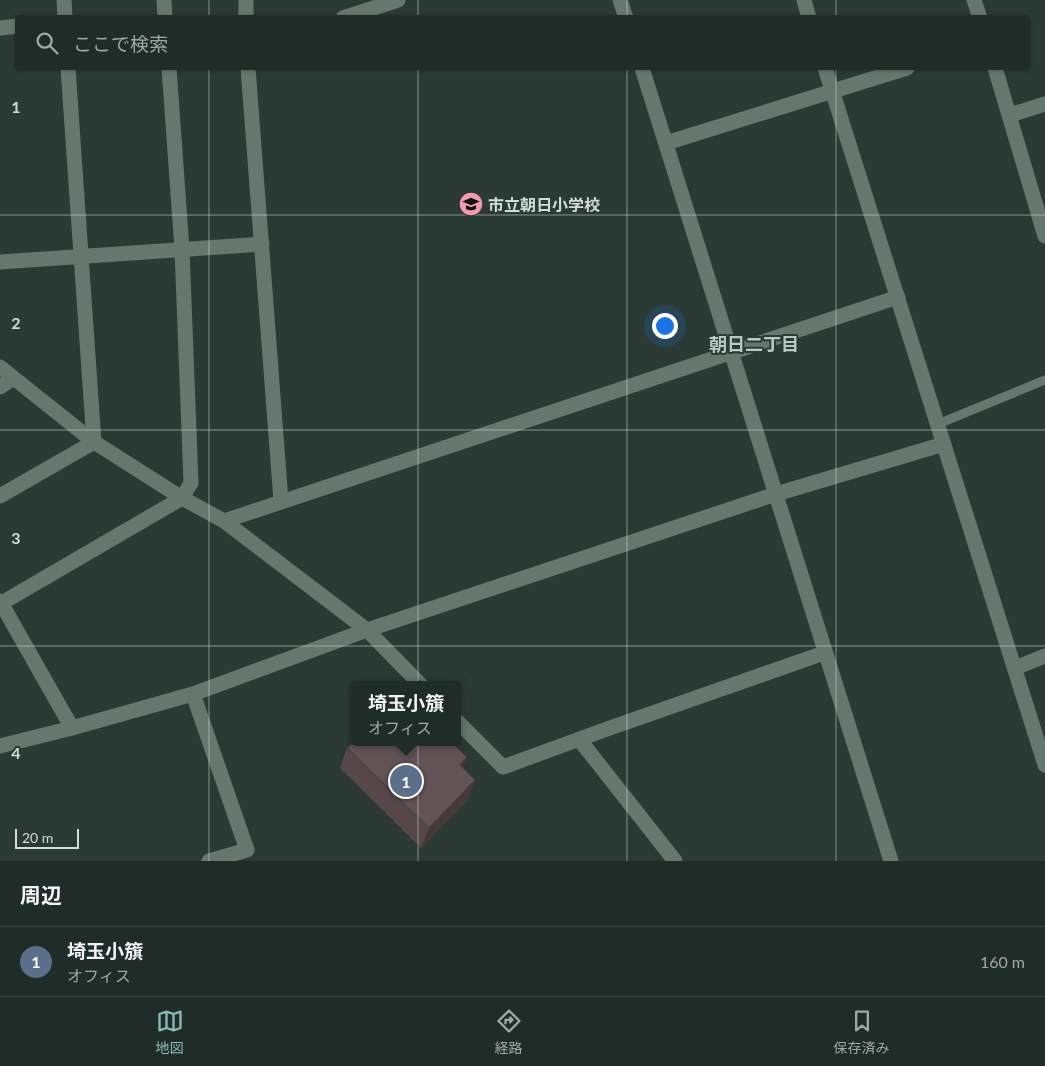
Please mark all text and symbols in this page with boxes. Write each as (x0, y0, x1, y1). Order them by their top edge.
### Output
search box (15, 15, 1030, 70)
icon: search (33, 29, 61, 57)
text: ここで検索 (73, 32, 168, 55)
text: 1 (11, 97, 21, 116)
school or university icon: 市立朝日小学校 (458, 191, 484, 217)
place label: 市立朝日小学校 (488, 195, 600, 214)
text: 2 (11, 313, 21, 332)
your location (652, 313, 678, 339)
district label: 朝日二丁目 (709, 333, 799, 355)
text: 3 (11, 528, 21, 547)
popup (351, 681, 461, 746)
text: 埼玉小籏 (368, 691, 444, 714)
text: オフィス (368, 718, 432, 737)
text: 4 (11, 743, 21, 762)
pin: 1 (390, 762, 422, 800)
scale bar (15, 826, 79, 849)
text: 20 m (22, 829, 53, 846)
text: 周辺 (20, 882, 62, 907)
text: 埼玉小籏 (67, 939, 143, 962)
text: 1 (31, 952, 41, 971)
text: 160 m (980, 952, 1025, 971)
text: オフィス (67, 966, 131, 985)
tab: 地図 (156, 1007, 184, 1057)
tab: 経路 (495, 1007, 523, 1057)
tab: 保存済み (834, 1007, 890, 1057)

